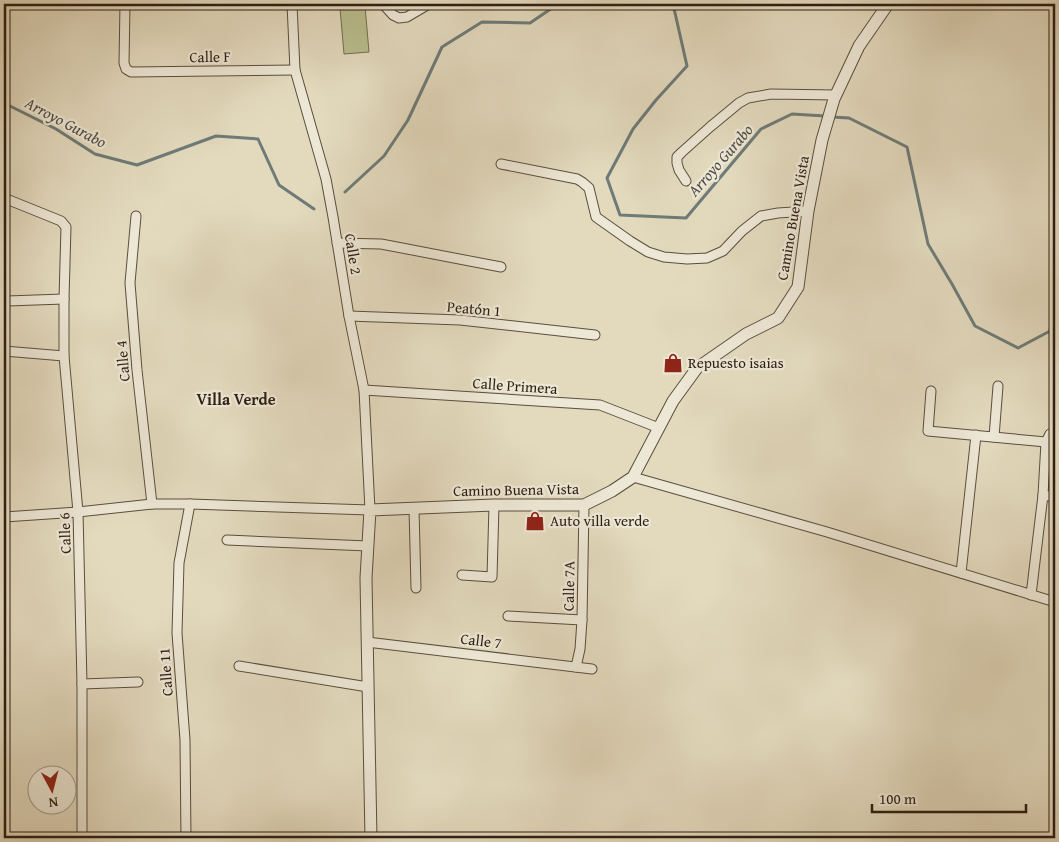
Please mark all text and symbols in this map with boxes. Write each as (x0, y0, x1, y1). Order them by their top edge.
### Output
street label: Calle F (189, 46, 231, 67)
water label: Arroyo Gurabo (20, 90, 111, 154)
water label: Arroyo Gurabo (681, 118, 758, 202)
street label: Camino Buena Vista (771, 154, 814, 282)
street label: Calle 2 (340, 232, 367, 276)
street label: Peatón 1 (446, 296, 502, 321)
street label: Calle 4 (110, 340, 135, 382)
shop icon: Repuesto isaias (662, 352, 684, 374)
place label: Repuesto isaias (688, 352, 784, 373)
street label: Calle Primera (472, 372, 558, 399)
district label: Villa Verde (196, 387, 276, 411)
street label: Camino Buena Vista (453, 478, 579, 501)
shop icon: Auto villa verde (524, 510, 546, 532)
place label: Auto villa verde (550, 510, 649, 531)
street label: Calle 6 (53, 512, 76, 554)
street label: Calle 7A (558, 561, 579, 611)
street label: Calle 7 (459, 628, 503, 653)
street label: Calle 11 (153, 647, 178, 697)
north arrow (28, 764, 78, 814)
scale bar (872, 782, 1025, 814)
text: 100 m (879, 788, 917, 809)
text: N (47, 792, 59, 813)

